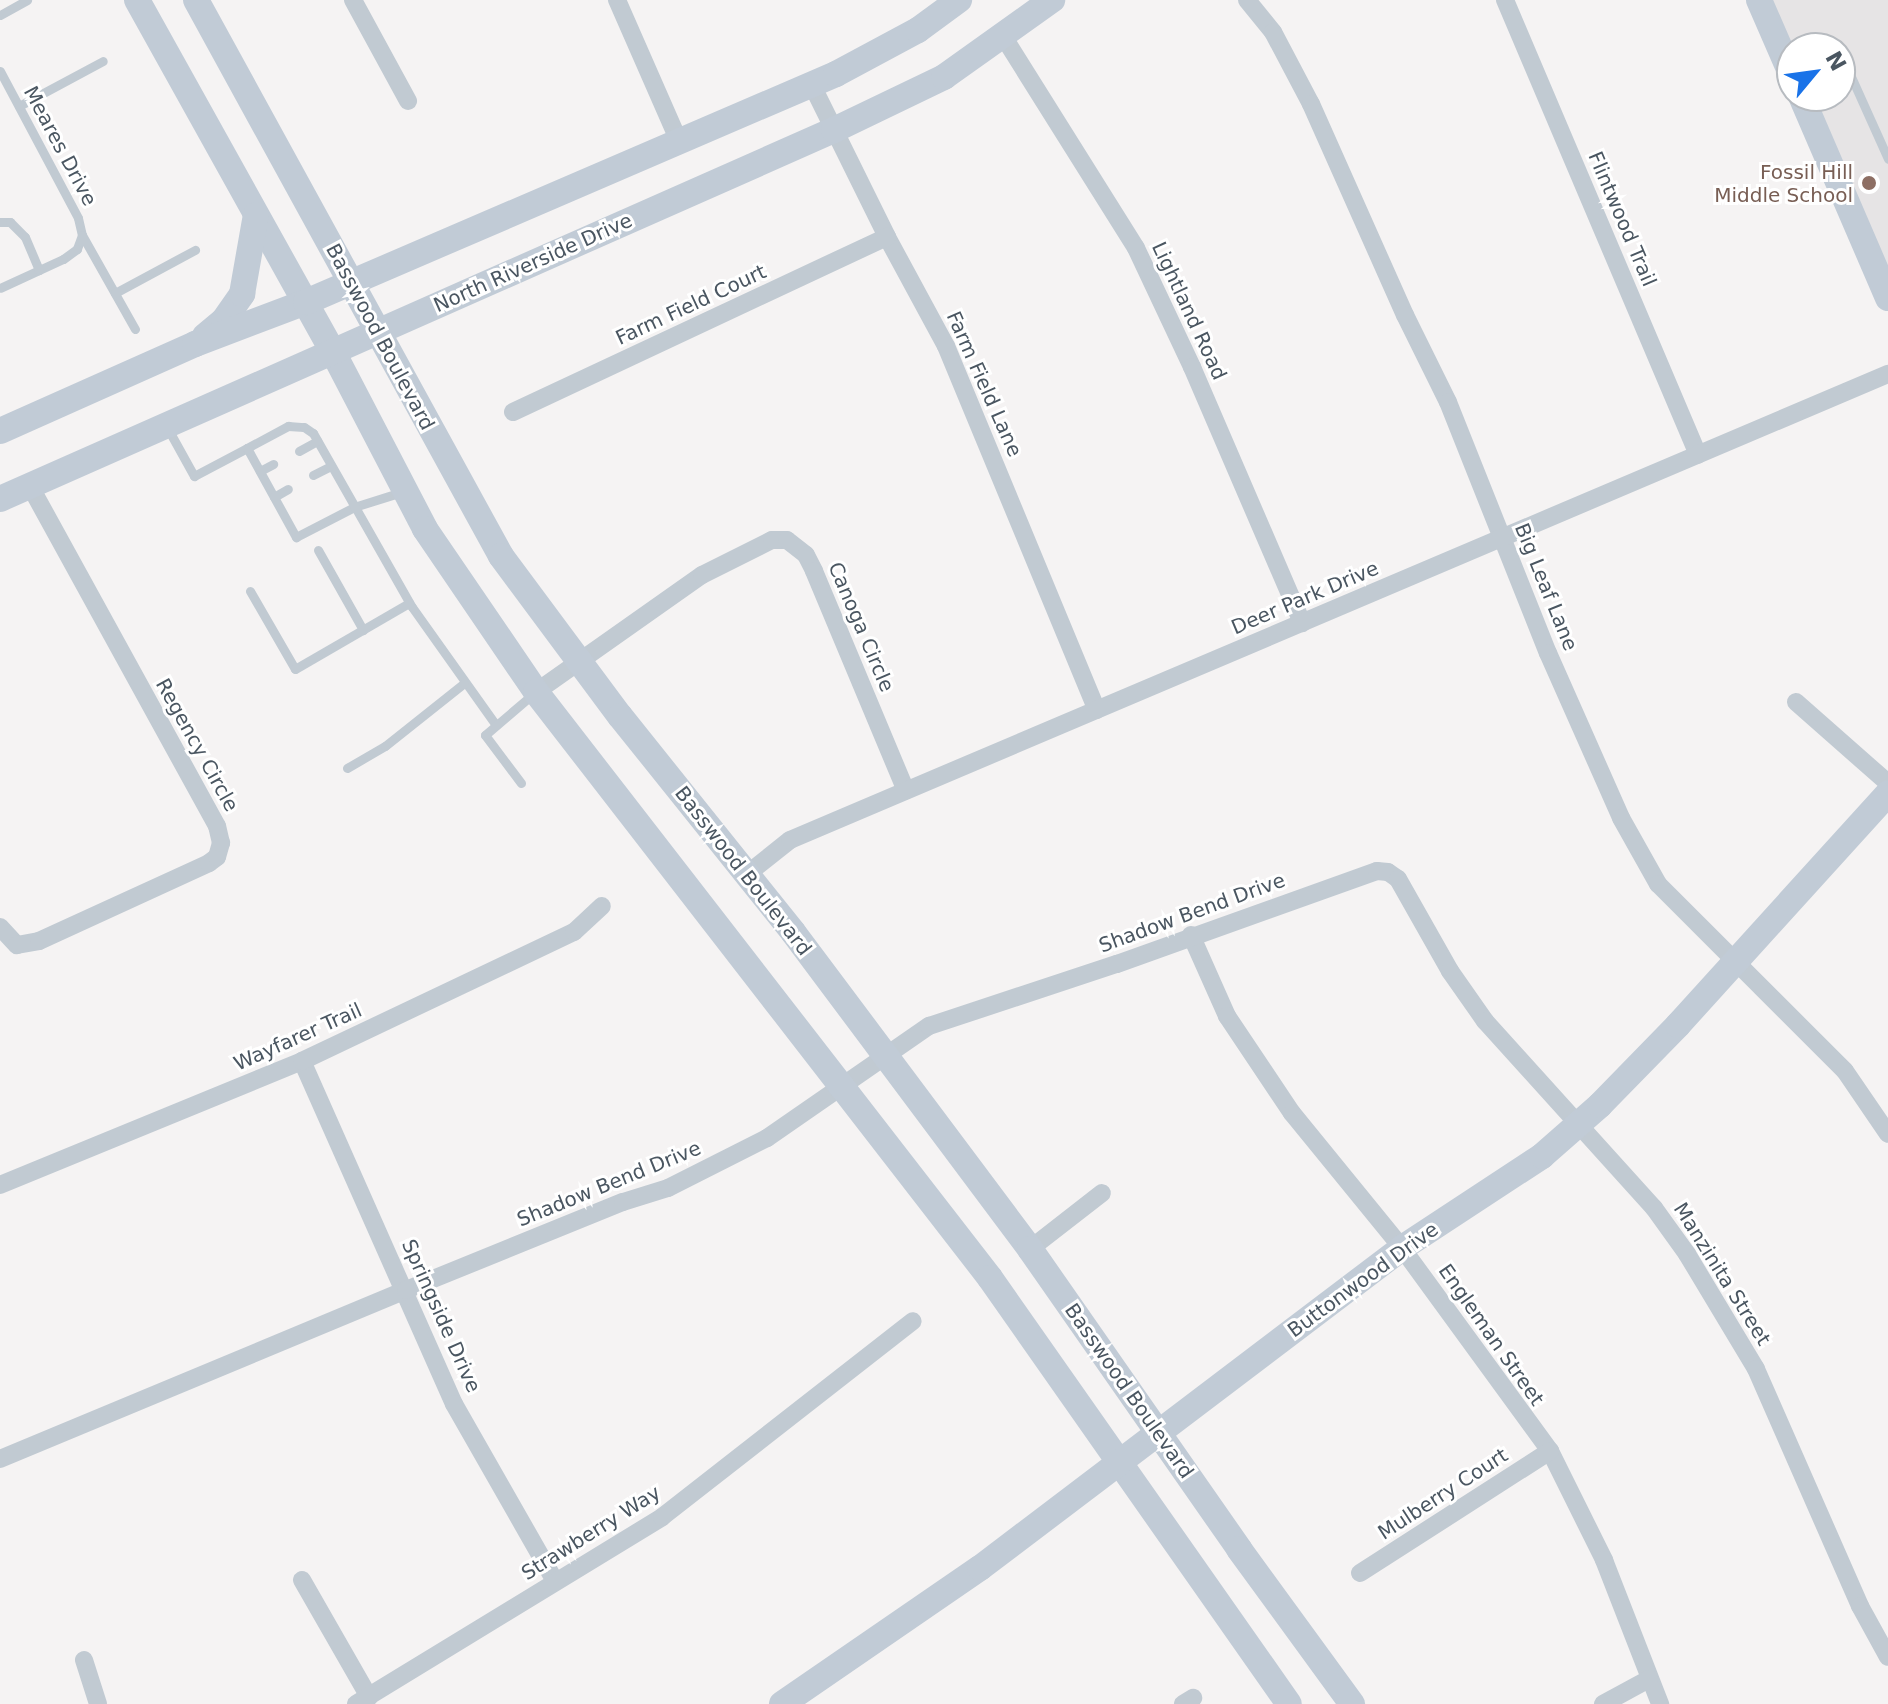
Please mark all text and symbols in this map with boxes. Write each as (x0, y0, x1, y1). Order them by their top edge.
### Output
north arrow (1776, 32, 1856, 112)
text: N (1820, 47, 1851, 75)
street label: Meares Drive (18, 82, 102, 210)
street label: Flintwood Trail (1583, 148, 1661, 290)
place label: Fossil Hill Middle School (1714, 160, 1853, 207)
marker: Fossil Hill Middle School (1860, 174, 1878, 192)
street label: North Riverside Drive (430, 208, 636, 318)
street label: Lightland Road (1147, 238, 1231, 384)
street label: Basswood Boulevard (321, 240, 439, 434)
street label: Farm Field Court (612, 260, 770, 350)
street label: Farm Field Lane (941, 308, 1027, 460)
street label: Big Leaf Lane (1510, 520, 1582, 654)
street label: Deer Park Drive (1228, 556, 1382, 640)
street label: Canoga Circle (823, 559, 899, 695)
street label: Regency Circle (151, 674, 243, 816)
street label: Basswood Boulevard (670, 782, 816, 960)
street label: Shadow Bend Drive (1096, 868, 1288, 958)
street label: Wayfarer Trail (230, 998, 366, 1076)
street label: Shadow Bend Drive (513, 1136, 705, 1232)
street label: Manzinita Street (1668, 1198, 1776, 1350)
street label: Buttonwood Drive (1283, 1217, 1443, 1343)
street label: Springside Drive (396, 1236, 486, 1396)
street label: Engleman Street (1433, 1260, 1549, 1410)
street label: Basswood Boulevard (1060, 1299, 1198, 1483)
street label: Mulberry Court (1374, 1443, 1512, 1545)
street label: Strawberry Way (517, 1481, 665, 1585)

